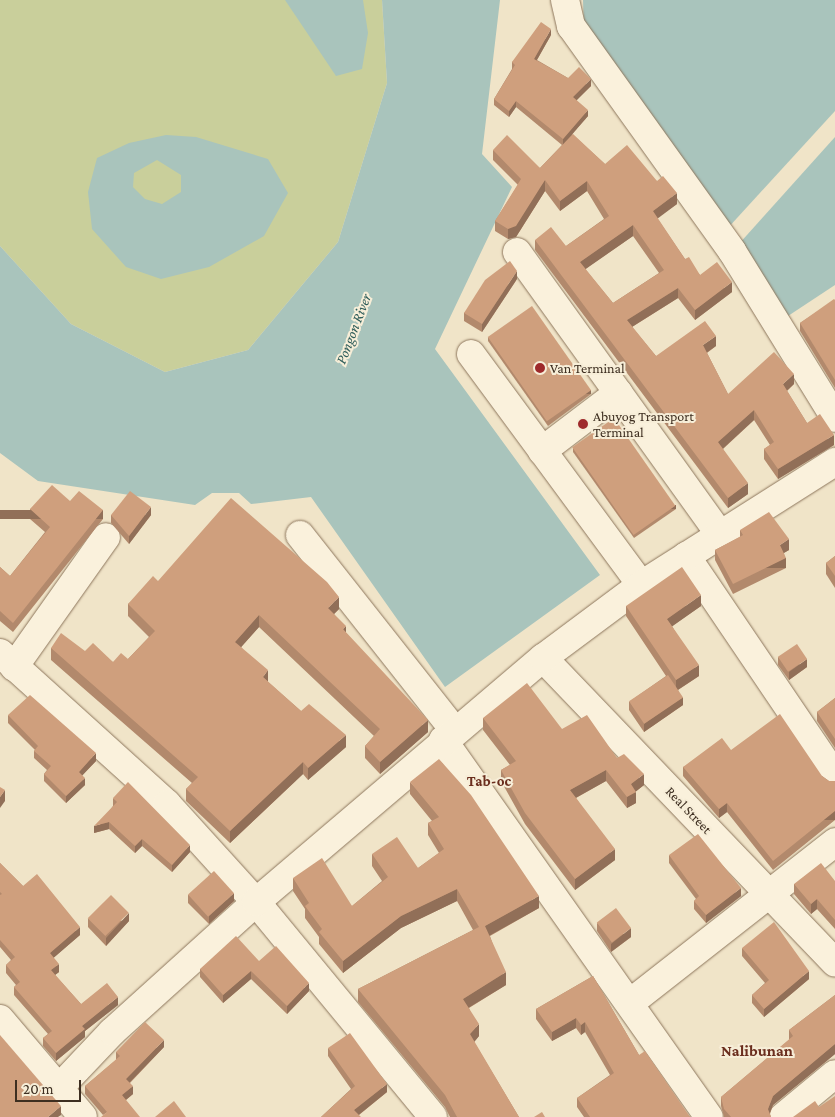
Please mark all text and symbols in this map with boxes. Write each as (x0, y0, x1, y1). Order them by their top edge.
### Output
water label: Pongon River (332, 291, 376, 367)
place label: Van Terminal (550, 360, 625, 376)
marker: Van Terminal (534, 362, 546, 374)
place label: Abuyog Transport Terminal (593, 408, 694, 441)
marker: Abuyog Transport Terminal (577, 418, 589, 430)
district label: Tab-oc (467, 773, 511, 791)
street label: Real Street (662, 783, 716, 837)
district label: Nalibunan (721, 1041, 793, 1061)
scale bar (18, 1070, 84, 1102)
text: 20 m (23, 1081, 54, 1097)

